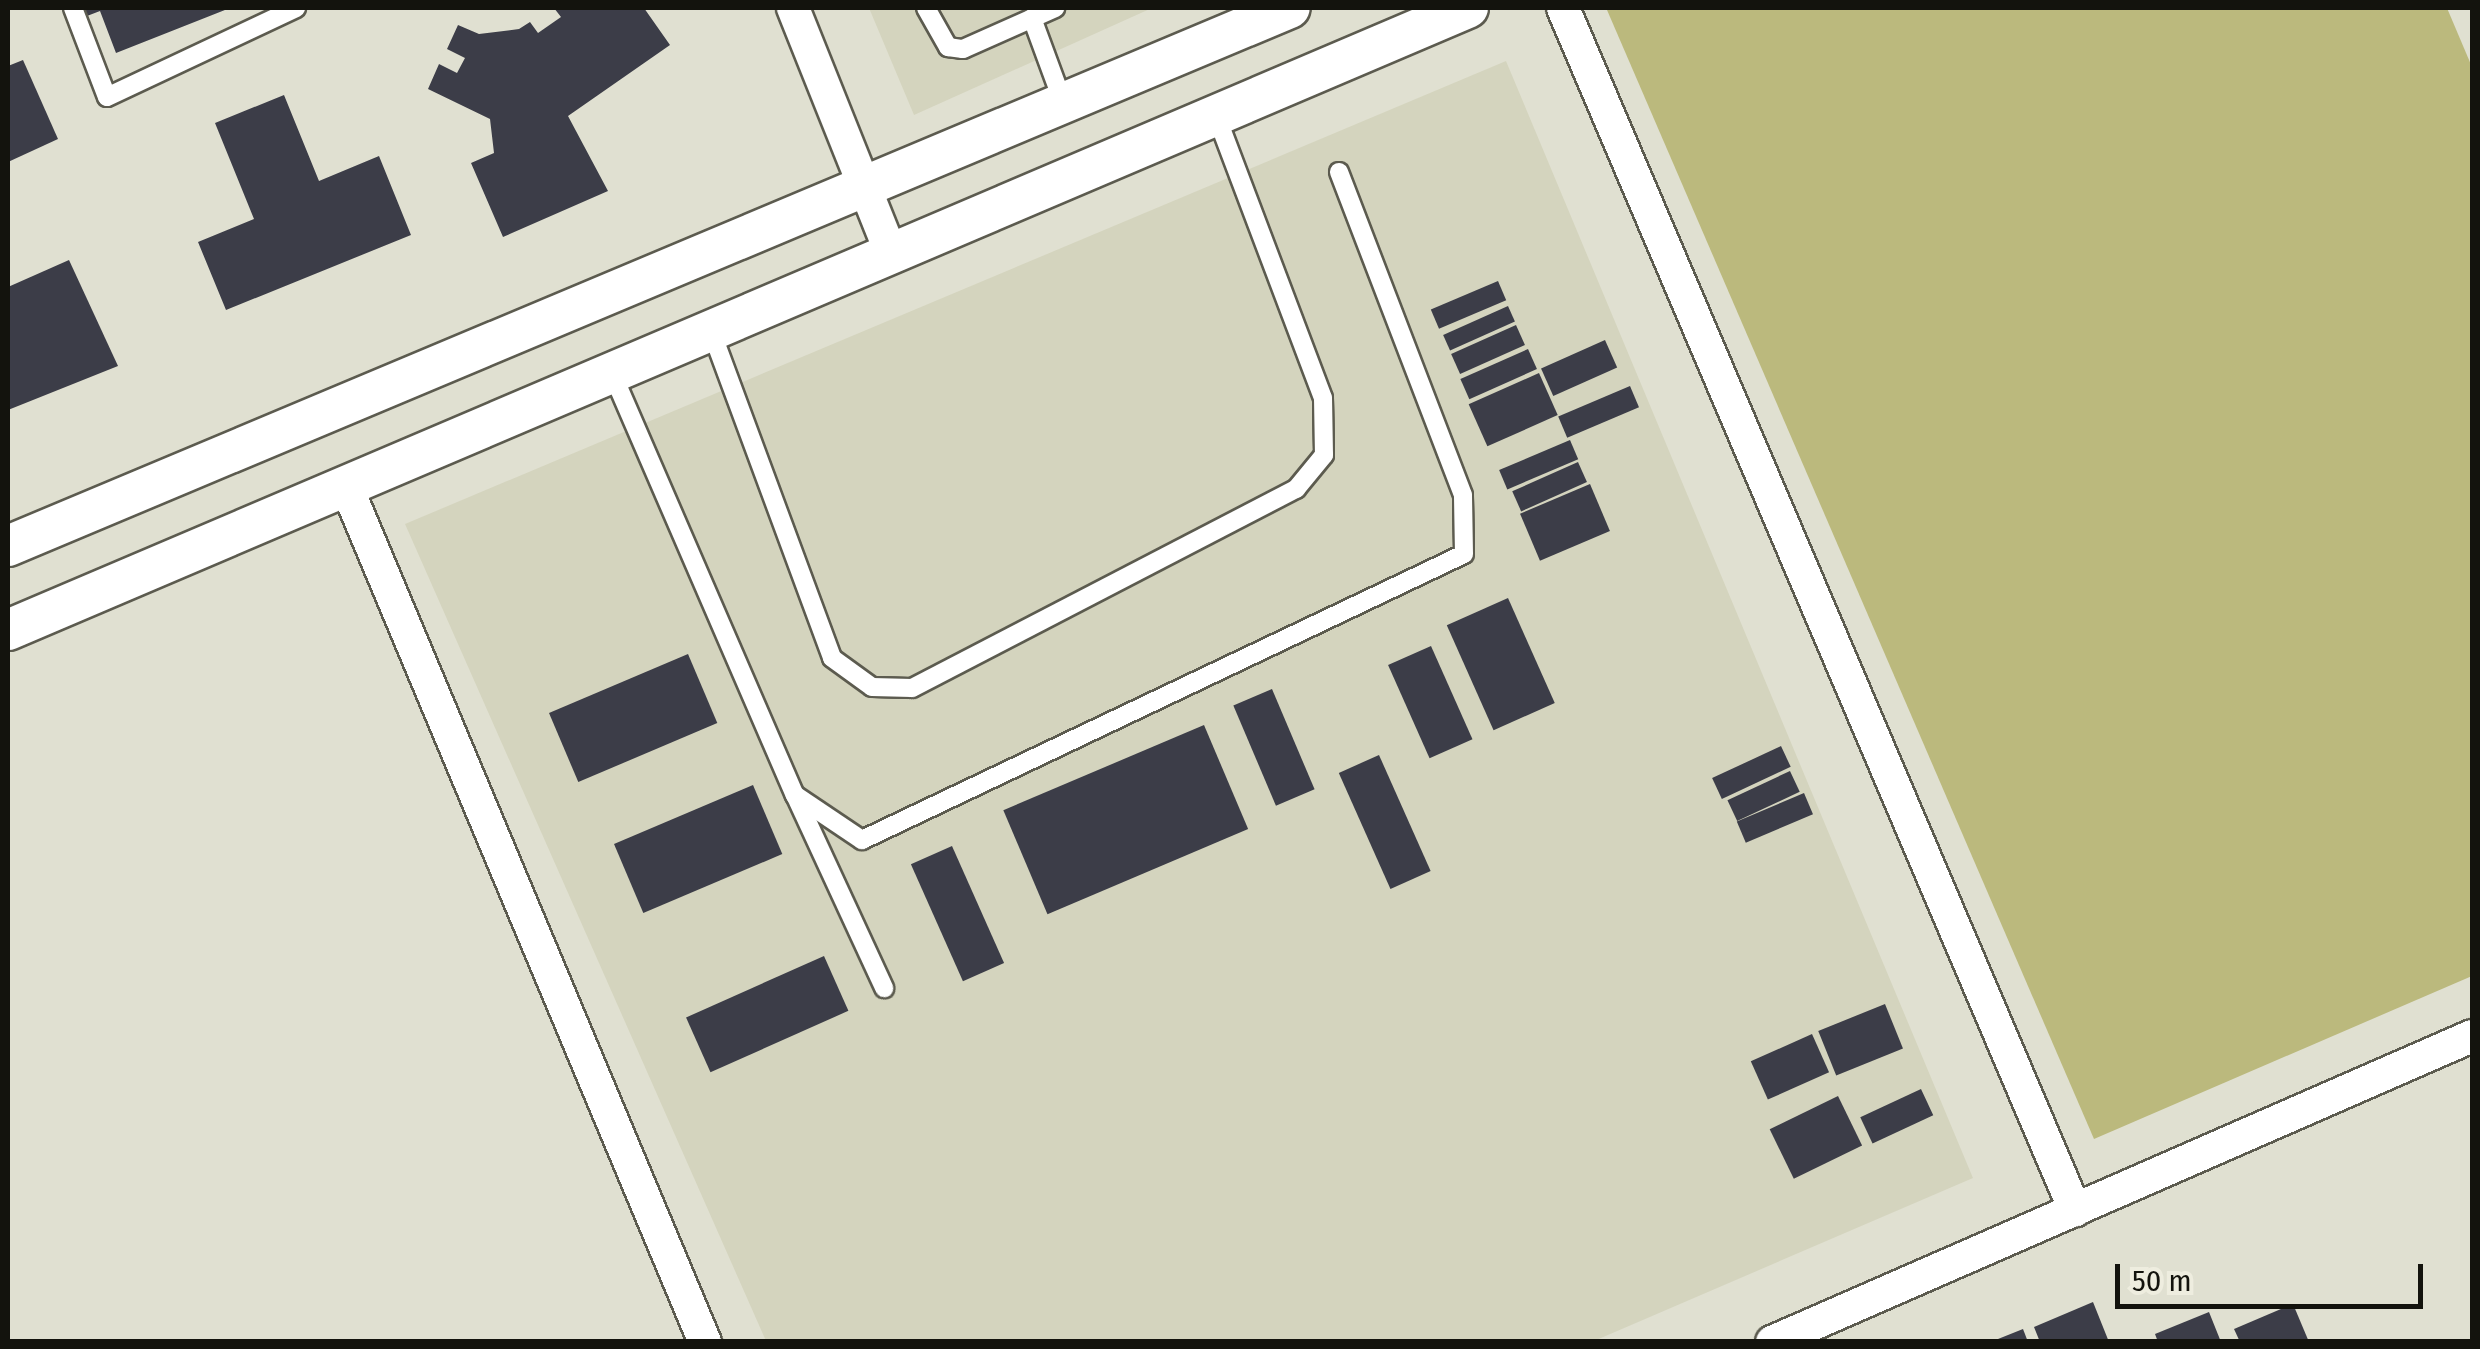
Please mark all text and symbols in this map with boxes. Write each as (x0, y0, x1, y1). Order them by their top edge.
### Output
scale bar (2120, 1244, 2428, 1306)
text: 50 m (2132, 1263, 2192, 1299)

